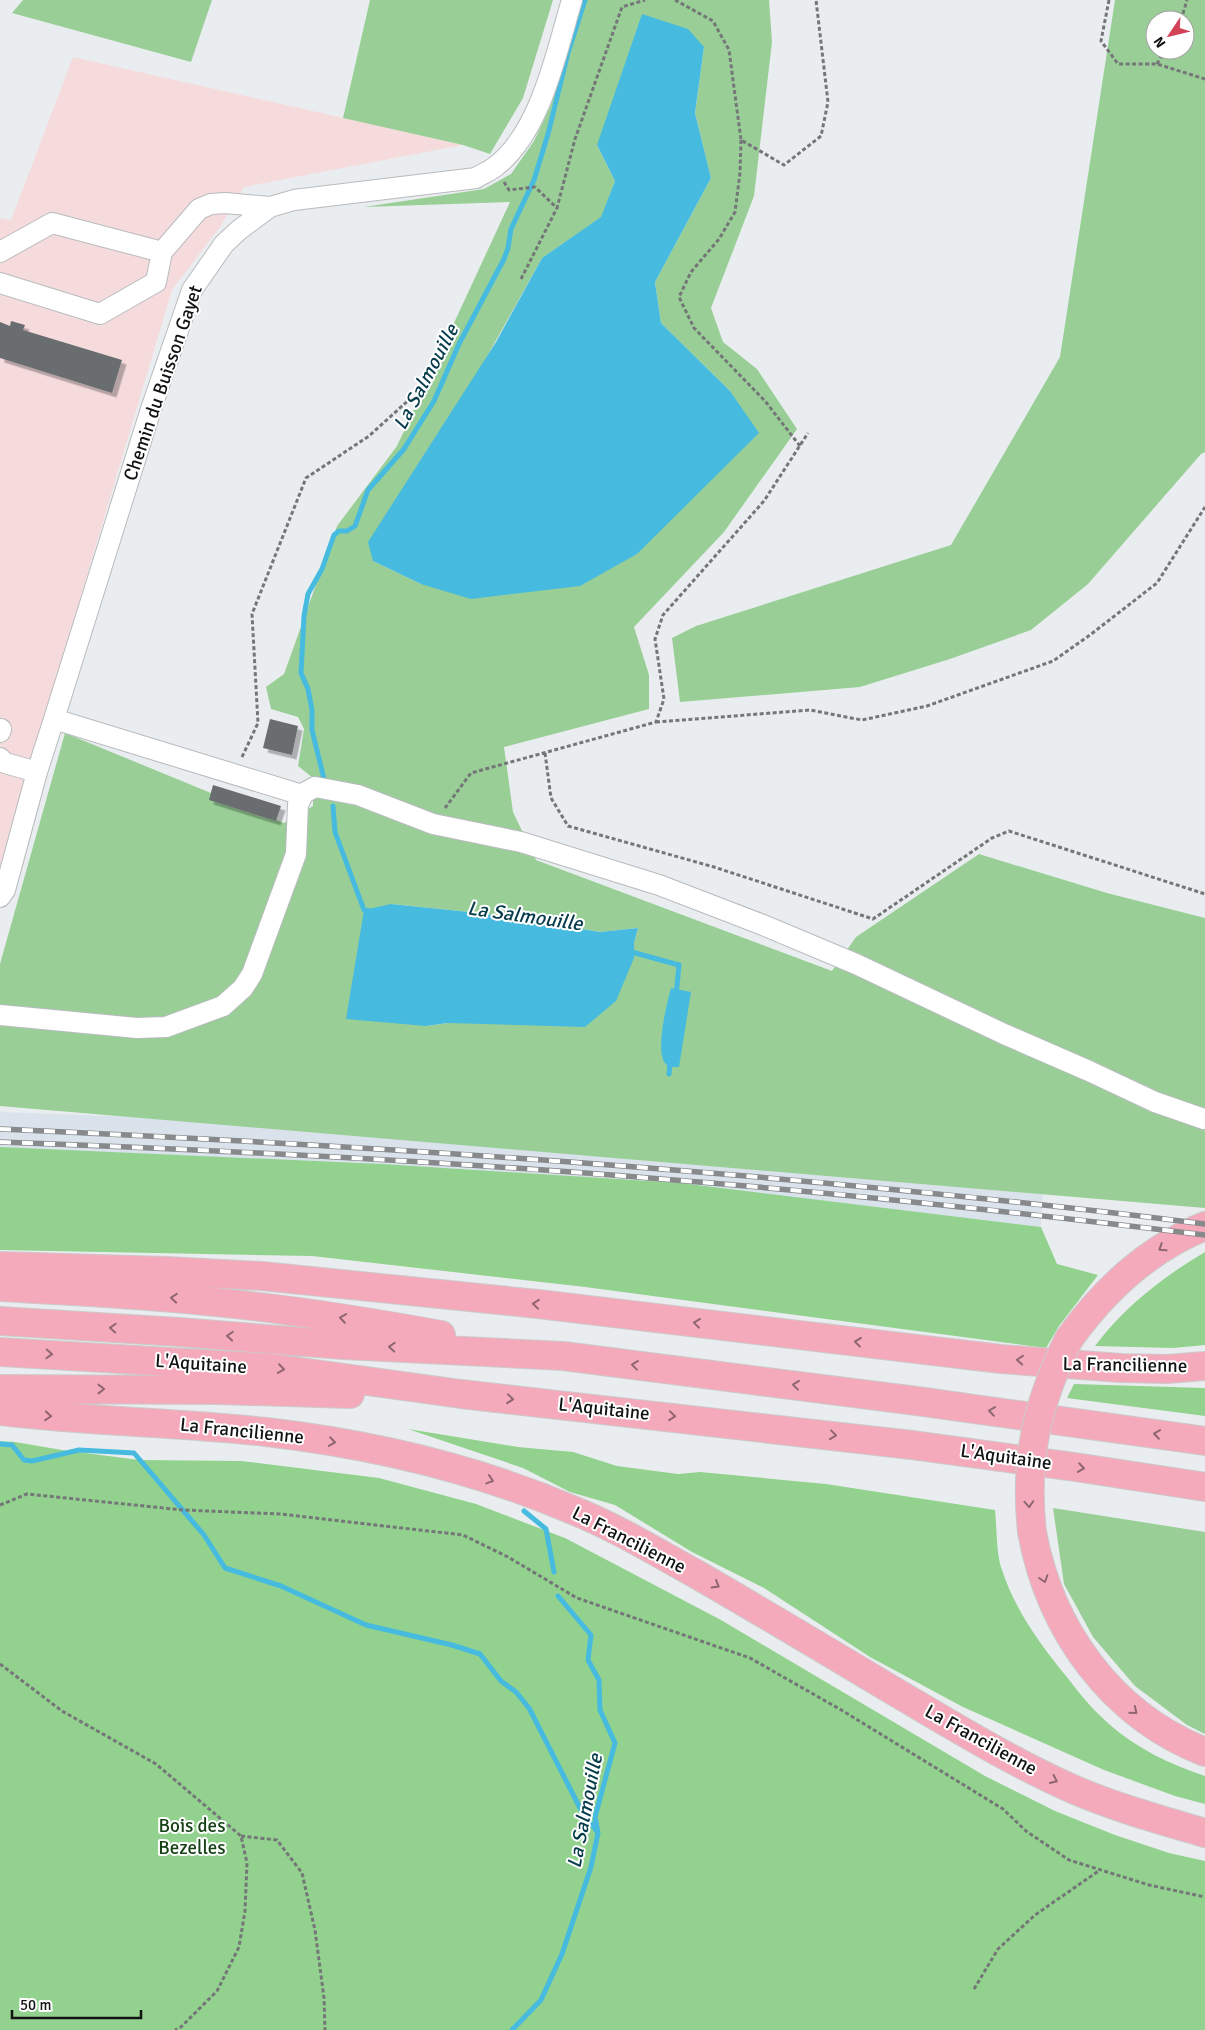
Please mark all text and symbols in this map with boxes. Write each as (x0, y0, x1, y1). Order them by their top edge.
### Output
north arrow (1145, 10, 1195, 60)
text: N (1150, 33, 1170, 51)
street label: Chemin du Buisson Gayet (118, 282, 208, 484)
water label: La Salmouille (388, 319, 465, 434)
water label: La Salmouille (466, 896, 585, 937)
one-way arrow (1158, 1242, 1167, 1251)
one-way arrow (170, 1293, 178, 1304)
one-way arrow (531, 1299, 539, 1310)
one-way arrow (338, 1314, 347, 1324)
one-way arrow (693, 1318, 701, 1329)
one-way arrow (109, 1322, 117, 1333)
one-way arrow (226, 1331, 234, 1342)
one-way arrow (854, 1337, 862, 1348)
one-way arrow (388, 1342, 396, 1353)
one-way arrow (45, 1349, 53, 1360)
street label: L'Aquitaine (154, 1349, 248, 1379)
street label: La Francilienne (1063, 1352, 1187, 1378)
one-way arrow (1016, 1355, 1024, 1366)
one-way arrow (631, 1360, 639, 1371)
one-way arrow (276, 1364, 285, 1374)
one-way arrow (792, 1380, 800, 1391)
one-way arrow (98, 1384, 105, 1394)
street label: L'Aquitaine (557, 1392, 651, 1426)
one-way arrow (506, 1393, 514, 1404)
one-way arrow (988, 1406, 996, 1417)
one-way arrow (668, 1410, 676, 1421)
one-way arrow (45, 1411, 53, 1422)
street label: La Francilienne (179, 1413, 305, 1449)
one-way arrow (829, 1429, 837, 1440)
one-way arrow (1152, 1429, 1160, 1440)
one-way arrow (328, 1436, 337, 1446)
street label: L'Aquitaine (959, 1439, 1053, 1475)
one-way arrow (1076, 1462, 1085, 1472)
one-way arrow (485, 1474, 494, 1484)
one-way arrow (1023, 1500, 1034, 1508)
street label: La Francilienne (568, 1501, 690, 1579)
one-way arrow (1038, 1574, 1048, 1582)
one-way arrow (710, 1579, 719, 1589)
street label: La Francilienne (921, 1699, 1041, 1781)
one-way arrow (1129, 1705, 1138, 1714)
water label: La Salmouille (562, 1751, 609, 1870)
one-way arrow (1049, 1773, 1058, 1784)
park label: Bois des Bezelles (158, 1814, 226, 1860)
scale bar (12, 1988, 141, 2020)
text: 50 m (20, 1996, 51, 2014)

